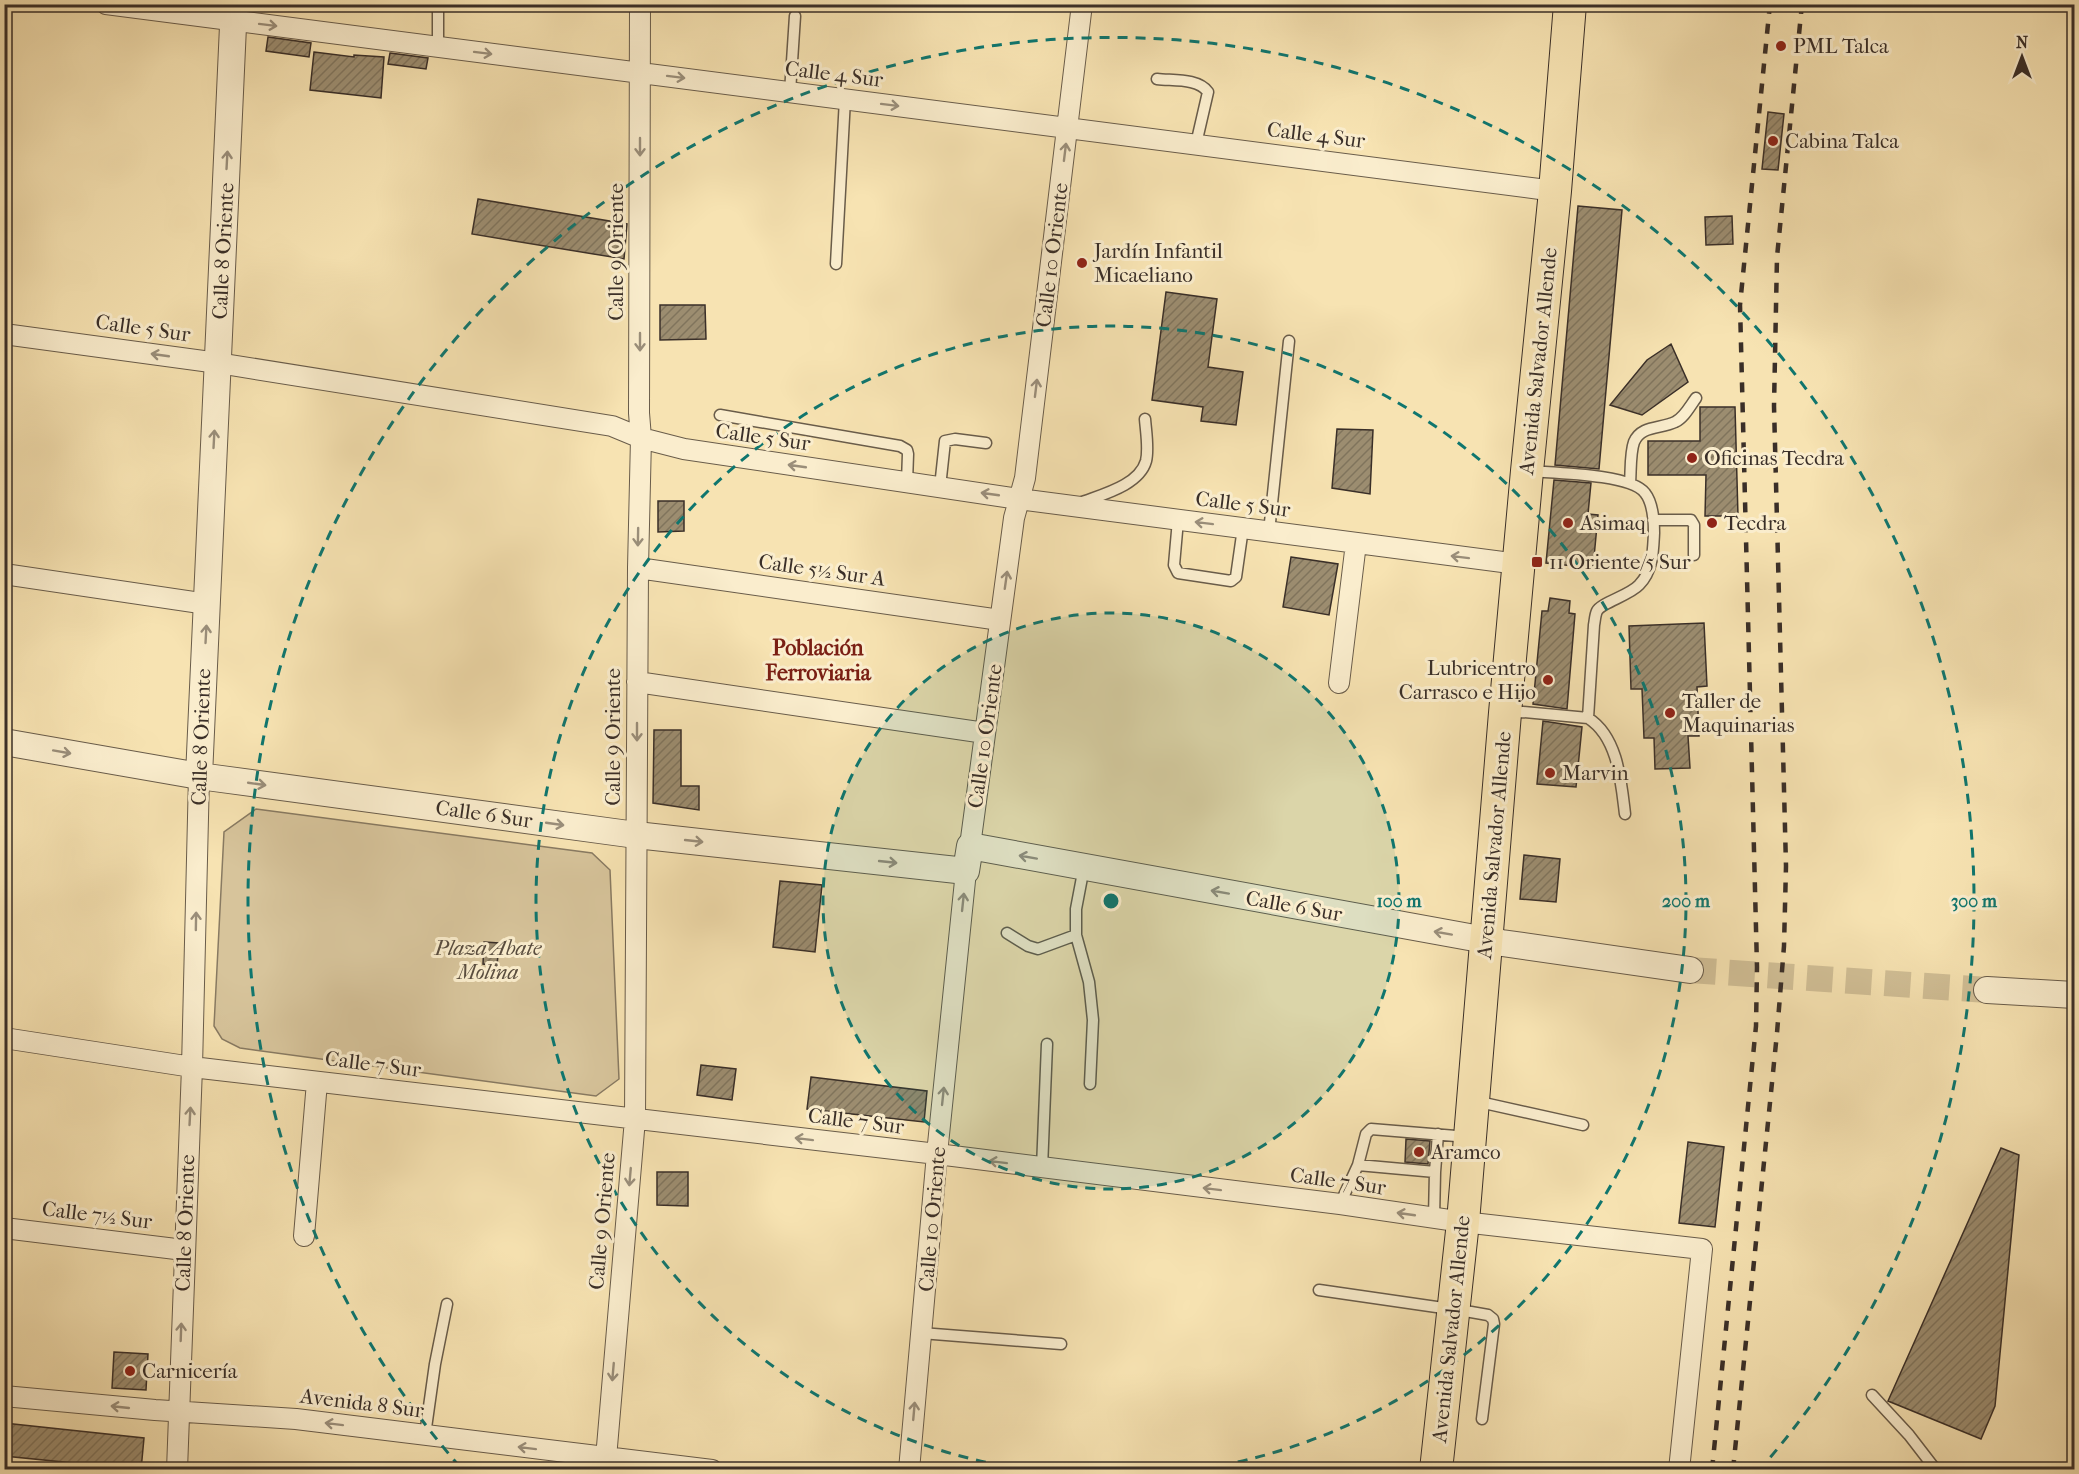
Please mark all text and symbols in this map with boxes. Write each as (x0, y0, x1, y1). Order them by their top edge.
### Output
one-way arrow (258, 20, 278, 31)
north arrow (1992, 27, 2052, 87)
text: N (2016, 33, 2029, 52)
place label: PML Talca (1793, 34, 1889, 58)
marker: PML Talca (1774, 39, 1788, 53)
one-way arrow (472, 47, 492, 58)
street label: Calle 4 Sur (784, 56, 885, 92)
one-way arrow (666, 72, 686, 83)
one-way arrow (880, 100, 900, 111)
street label: Calle 4 Sur (1266, 117, 1367, 153)
place label: Cabina Talca (1785, 129, 1899, 153)
marker: Cabina Talca (1766, 134, 1780, 148)
one-way arrow (634, 136, 646, 156)
one-way arrow (1059, 143, 1070, 163)
one-way arrow (221, 151, 232, 171)
street label: Calle 10 Oriente (1031, 181, 1073, 329)
street label: Calle 8 Oriente (207, 182, 239, 320)
street label: Calle 9 Oriente (604, 183, 628, 321)
place label: Jardín Infantil Micaeliano (1092, 239, 1223, 287)
street label: Avenida Salvador Allende (1514, 246, 1562, 477)
marker: Jardín Infantil Micaeliano (1075, 256, 1089, 270)
street label: Calle 5 Sur (94, 309, 192, 347)
one-way arrow (634, 331, 646, 351)
one-way arrow (150, 349, 170, 360)
one-way arrow (1031, 378, 1042, 398)
street label: Calle 5 Sur (714, 418, 812, 456)
one-way arrow (209, 430, 220, 450)
place label: Oficinas Tecdra (1704, 446, 1844, 470)
marker: Oficinas Tecdra (1685, 451, 1699, 465)
one-way arrow (788, 460, 808, 471)
street label: Calle 5 Sur (1194, 486, 1292, 522)
one-way arrow (981, 489, 1000, 500)
place label: Asimaq (1579, 511, 1647, 535)
place label: Tecdra (1724, 511, 1786, 535)
marker: Asimaq (1561, 516, 1575, 530)
marker: Tecdra (1705, 516, 1719, 530)
one-way arrow (1195, 518, 1215, 529)
one-way arrow (633, 526, 644, 546)
street label: Calle 5½ Sur A (757, 549, 887, 591)
place label: 11 Oriente/5 Sur (1549, 550, 1691, 574)
one-way arrow (1451, 551, 1470, 562)
marker: 11 Oriente/5 Sur (1530, 555, 1544, 569)
one-way arrow (1000, 571, 1011, 590)
one-way arrow (200, 624, 211, 644)
district label: Población Ferroviaria (764, 635, 872, 686)
place label: Lubricentro Carrasco e Hijo (1399, 656, 1536, 704)
street label: Calle 10 Oriente (963, 662, 1007, 810)
street label: Calle 8 Oriente (187, 668, 215, 806)
street label: Calle 9 Oriente (601, 668, 625, 806)
marker: Lubricentro Carrasco e Hijo (1541, 673, 1555, 687)
place label: Taller de Maquinarias (1682, 689, 1795, 737)
marker: Taller de Maquinarias (1663, 706, 1677, 720)
one-way arrow (631, 721, 643, 741)
street label: Avenida Salvador Allende (1472, 730, 1516, 961)
one-way arrow (52, 747, 71, 758)
place label: Marvin (1562, 761, 1629, 785)
marker: Marvin (1543, 766, 1557, 780)
one-way arrow (247, 779, 267, 790)
street label: Calle 6 Sur (434, 795, 534, 833)
one-way arrow (544, 818, 564, 829)
one-way arrow (684, 836, 704, 847)
one-way arrow (1019, 851, 1038, 862)
one-way arrow (878, 857, 898, 868)
one-way arrow (1210, 886, 1230, 897)
street label: Calle 6 Sur (1244, 886, 1344, 926)
centre of rings (1101, 891, 1121, 911)
text: 100 m (1376, 891, 1423, 912)
text: 200 m (1662, 891, 1711, 912)
text: 300 m (1951, 891, 1998, 912)
one-way arrow (958, 893, 969, 913)
one-way arrow (190, 911, 201, 931)
one-way arrow (1434, 927, 1454, 938)
park label: Plaza Abate Molina (434, 936, 542, 984)
street label: Calle 7 Sur (324, 1046, 422, 1082)
one-way arrow (938, 1087, 949, 1106)
street label: Calle 7 Sur (807, 1103, 905, 1139)
one-way arrow (184, 1106, 195, 1126)
one-way arrow (795, 1133, 815, 1144)
place label: Aramco (1430, 1140, 1501, 1164)
street label: Calle 10 Oriente (914, 1145, 950, 1293)
marker: Aramco (1412, 1145, 1426, 1159)
street label: Calle 9 Oriente (584, 1151, 620, 1291)
street label: Calle 8 Oriente (171, 1154, 199, 1292)
one-way arrow (988, 1156, 1008, 1167)
street label: Calle 7 Sur (1289, 1162, 1387, 1200)
one-way arrow (624, 1167, 635, 1187)
one-way arrow (1203, 1183, 1223, 1194)
street label: Calle 7½ Sur (41, 1196, 154, 1234)
one-way arrow (1396, 1208, 1416, 1219)
street label: Avenida Salvador Allende (1427, 1214, 1475, 1445)
one-way arrow (175, 1322, 187, 1342)
place label: Carnicería (142, 1359, 238, 1383)
one-way arrow (607, 1361, 618, 1381)
marker: Carnicería (123, 1364, 137, 1378)
street label: Avenida 8 Sur (298, 1383, 425, 1422)
one-way arrow (111, 1401, 131, 1412)
one-way arrow (909, 1402, 920, 1422)
one-way arrow (324, 1418, 344, 1429)
one-way arrow (518, 1442, 538, 1453)

